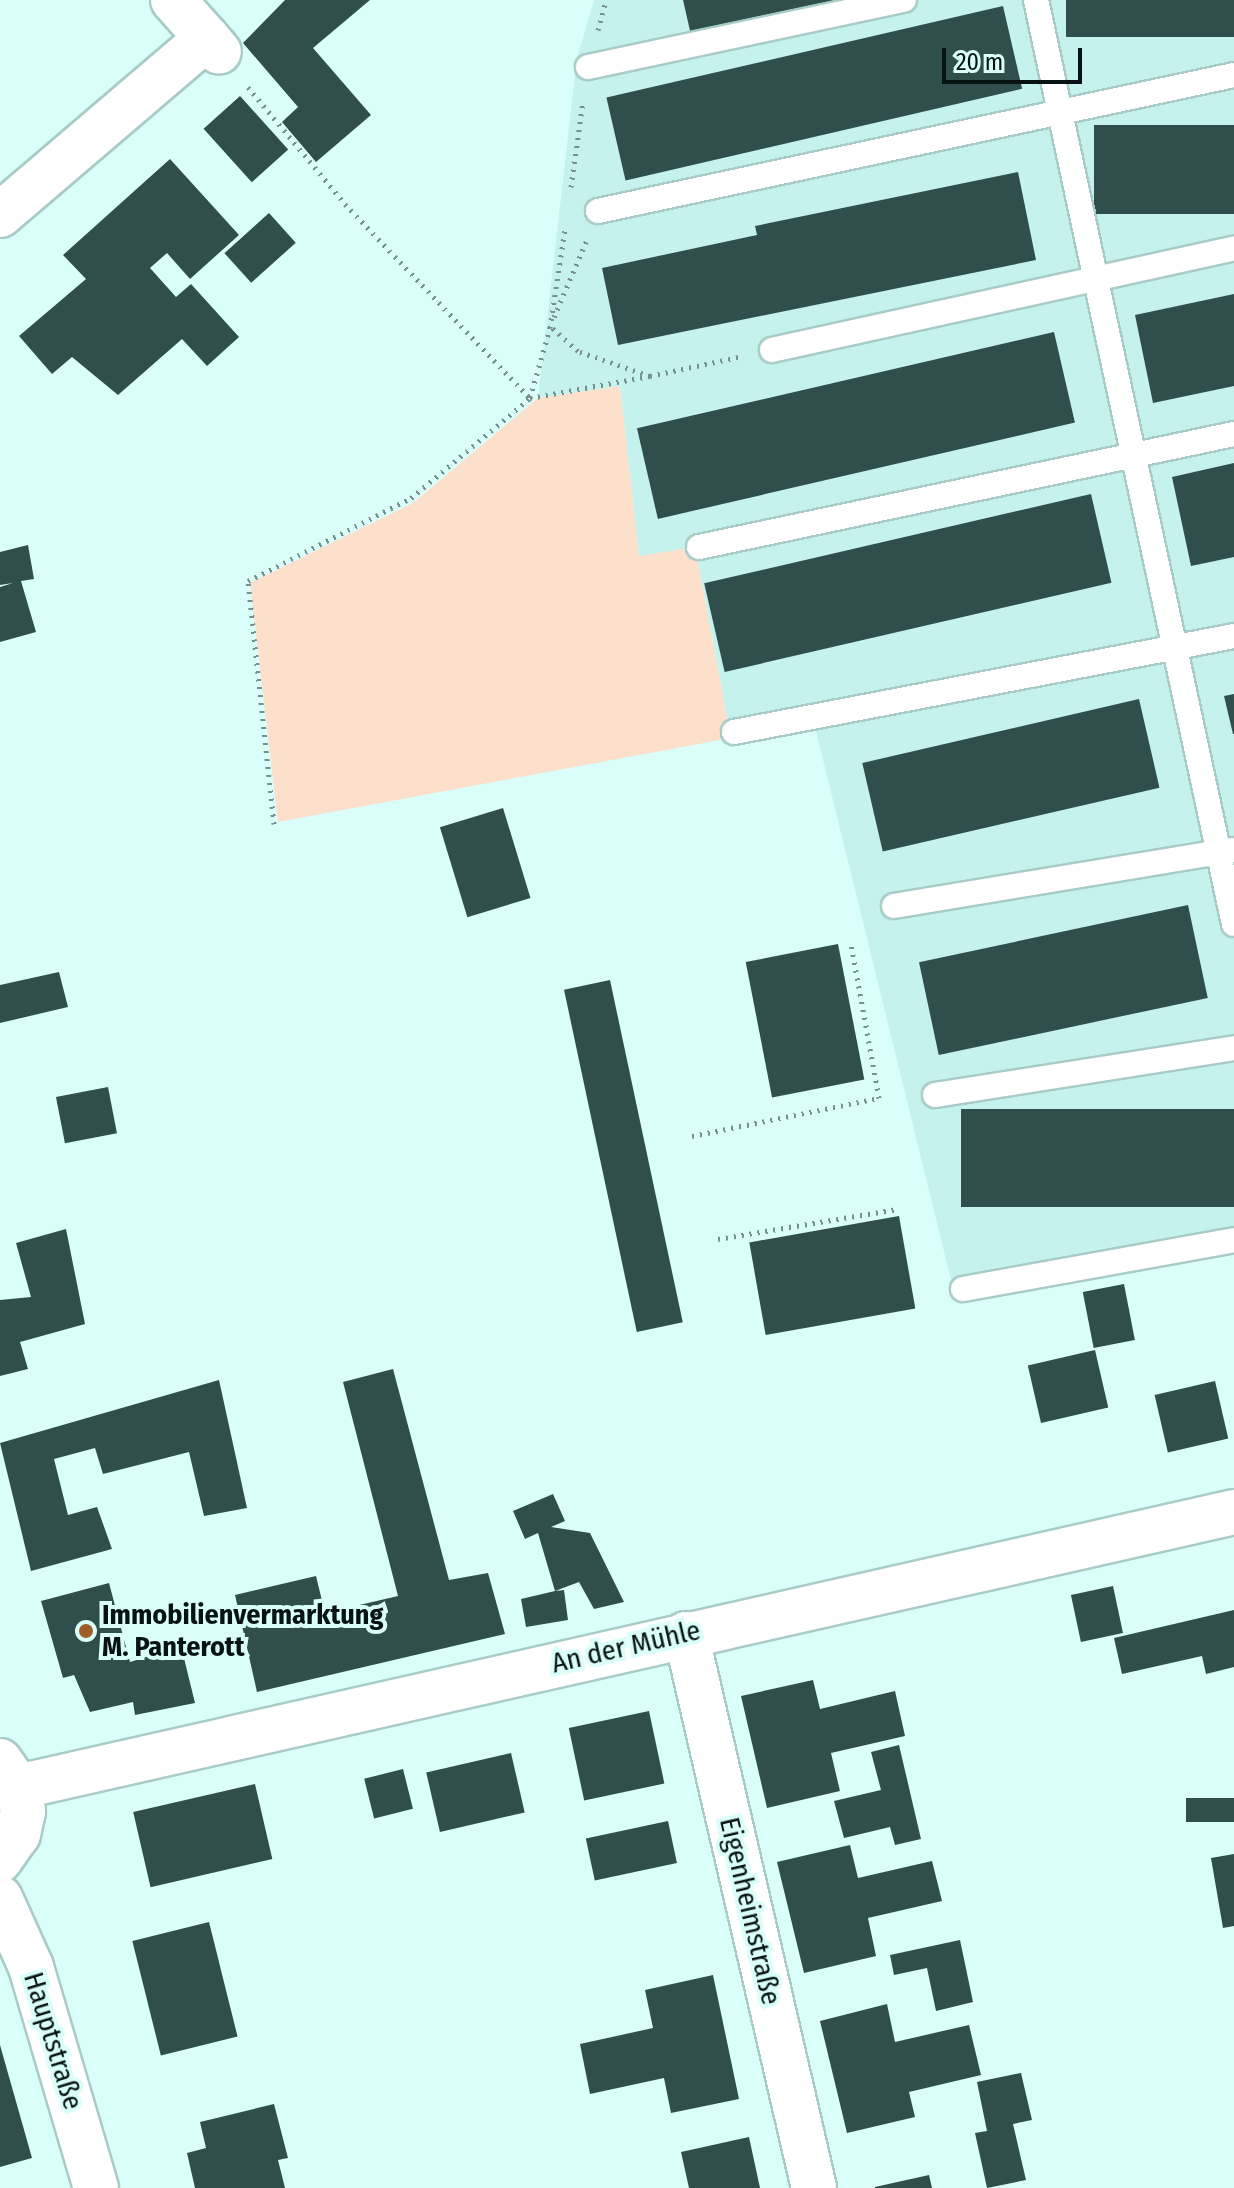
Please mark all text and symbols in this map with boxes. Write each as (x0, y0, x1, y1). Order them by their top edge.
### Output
scale bar (946, 32, 1086, 82)
text: 20 m (956, 48, 1003, 76)
place label: Immobilienvermarktung M. Panterott (102, 1598, 383, 1664)
street label: An der Mühle (548, 1614, 704, 1680)
marker: Immobilienvermarktung M. Panterott (77, 1622, 95, 1640)
street label: Eigenheimstraße (712, 1814, 788, 2008)
street label: Hauptstraße (16, 1968, 90, 2114)

